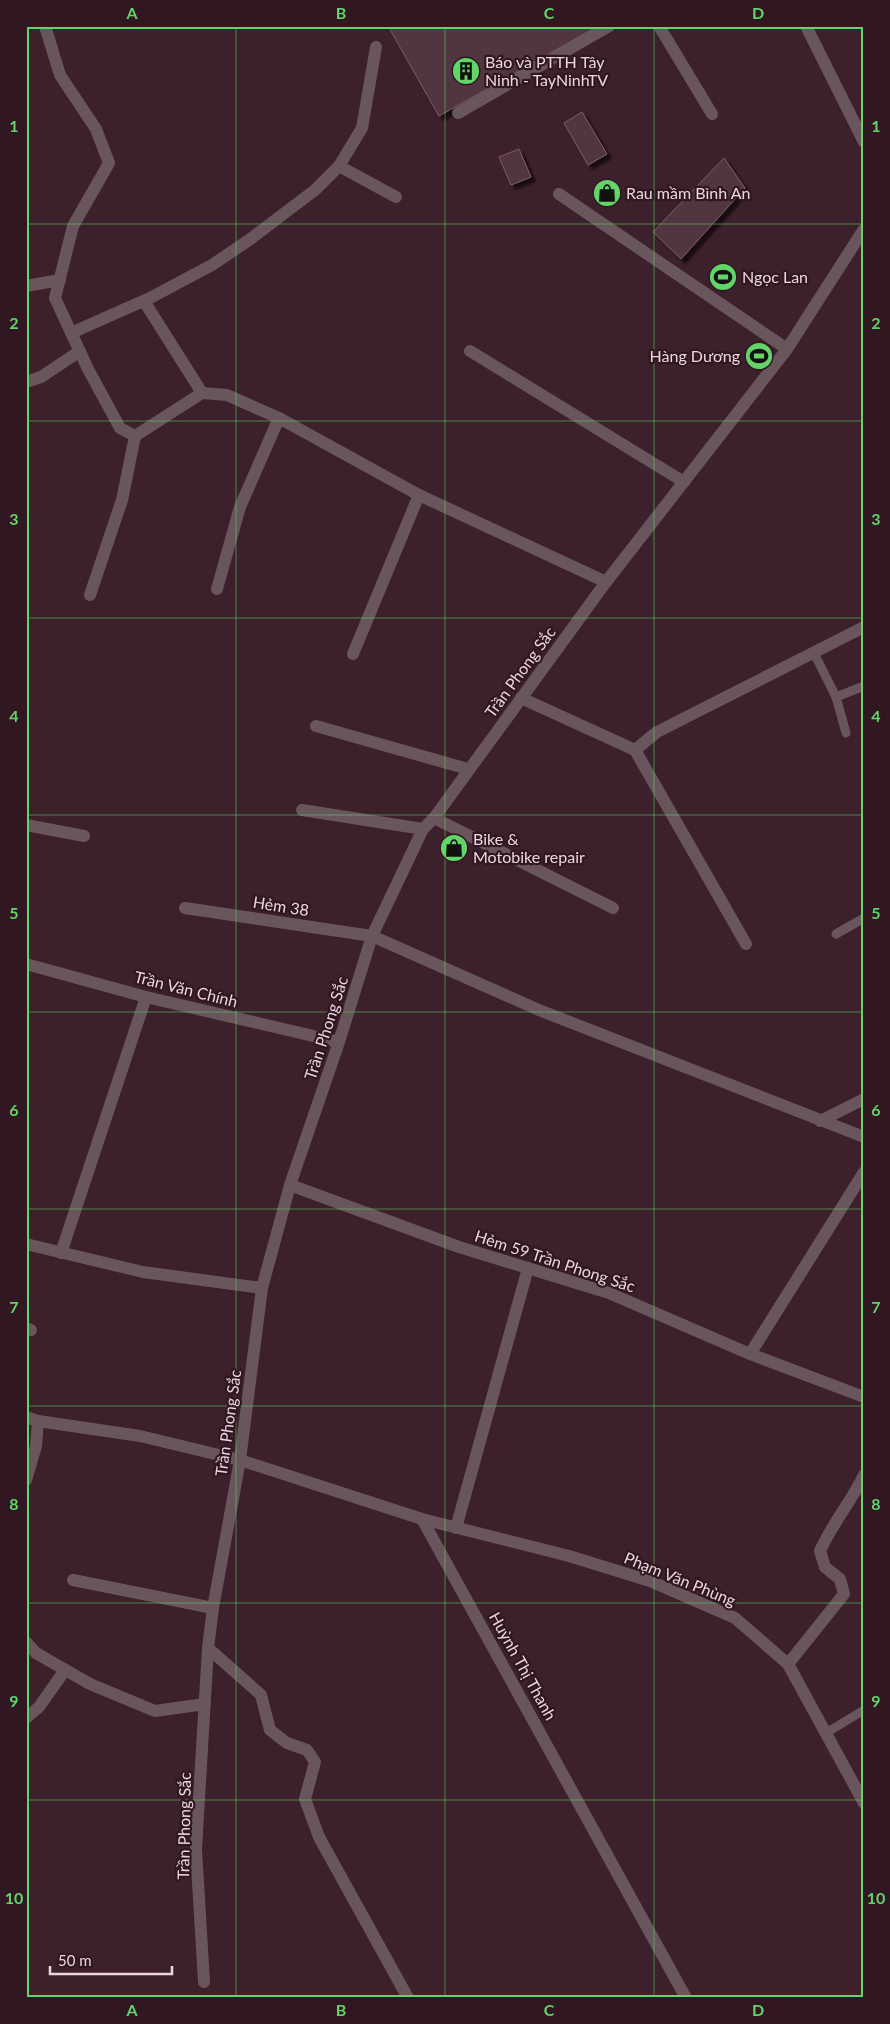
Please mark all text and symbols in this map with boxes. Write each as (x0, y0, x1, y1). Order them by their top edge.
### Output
text: A (125, 3, 138, 22)
text: B (336, 3, 346, 22)
text: C (544, 3, 555, 22)
text: D (752, 3, 764, 22)
place label: Báo và PTTH Tây Ninh - TayNinhTV (485, 52, 608, 89)
building icon: Báo và PTTH Tây Ninh - TayNinhTV (451, 56, 481, 86)
text: 1 (9, 116, 19, 135)
text: 1 (871, 116, 881, 135)
shop icon: Rau mầm Bình An (592, 178, 622, 208)
place label: Rau mầm Bình An (626, 183, 750, 202)
sports icon: Ngọc Lan (708, 262, 738, 292)
place label: Ngọc Lan (742, 267, 808, 286)
text: 2 (9, 313, 19, 332)
text: 2 (871, 313, 881, 332)
sports icon: Hàng Dương (744, 341, 774, 371)
place label: Hàng Dương (650, 346, 740, 365)
text: 3 (9, 509, 19, 528)
text: 3 (871, 509, 881, 528)
street label: Trần Phong Sắc (480, 622, 559, 721)
text: 4 (9, 706, 19, 725)
text: 4 (871, 706, 881, 725)
place label: Bike & Motobike repair (473, 829, 585, 866)
shop icon: Bike & Motobike repair (439, 833, 469, 863)
street label: Hẻm 38 (252, 892, 310, 919)
text: 5 (9, 903, 19, 922)
text: 5 (871, 903, 881, 922)
street label: Trần Văn Chính (132, 966, 240, 1011)
street label: Trần Phong Sắc (300, 973, 351, 1082)
text: 6 (9, 1100, 19, 1119)
text: 6 (871, 1100, 881, 1119)
street label: Hẻm 59 Trần Phong Sắc (473, 1226, 638, 1296)
text: 7 (9, 1297, 19, 1316)
text: 7 (871, 1297, 881, 1316)
street label: Trần Phong Sắc (211, 1368, 244, 1477)
text: 8 (9, 1494, 19, 1513)
text: 8 (871, 1494, 881, 1513)
street label: Phạm Văn Phùng (622, 1548, 739, 1610)
street label: Huỳnh Thị Thanh (486, 1608, 561, 1723)
text: 9 (9, 1691, 19, 1710)
text: 9 (871, 1691, 881, 1710)
street label: Trần Phong Sắc (173, 1772, 194, 1880)
text: 10 (5, 1888, 23, 1907)
text: 10 (867, 1888, 885, 1907)
scale bar (50, 1944, 172, 1976)
text: 50 m (58, 1951, 92, 1969)
text: A (125, 2000, 138, 2019)
text: B (336, 2000, 346, 2019)
text: C (544, 2000, 555, 2019)
text: D (752, 2000, 764, 2019)

